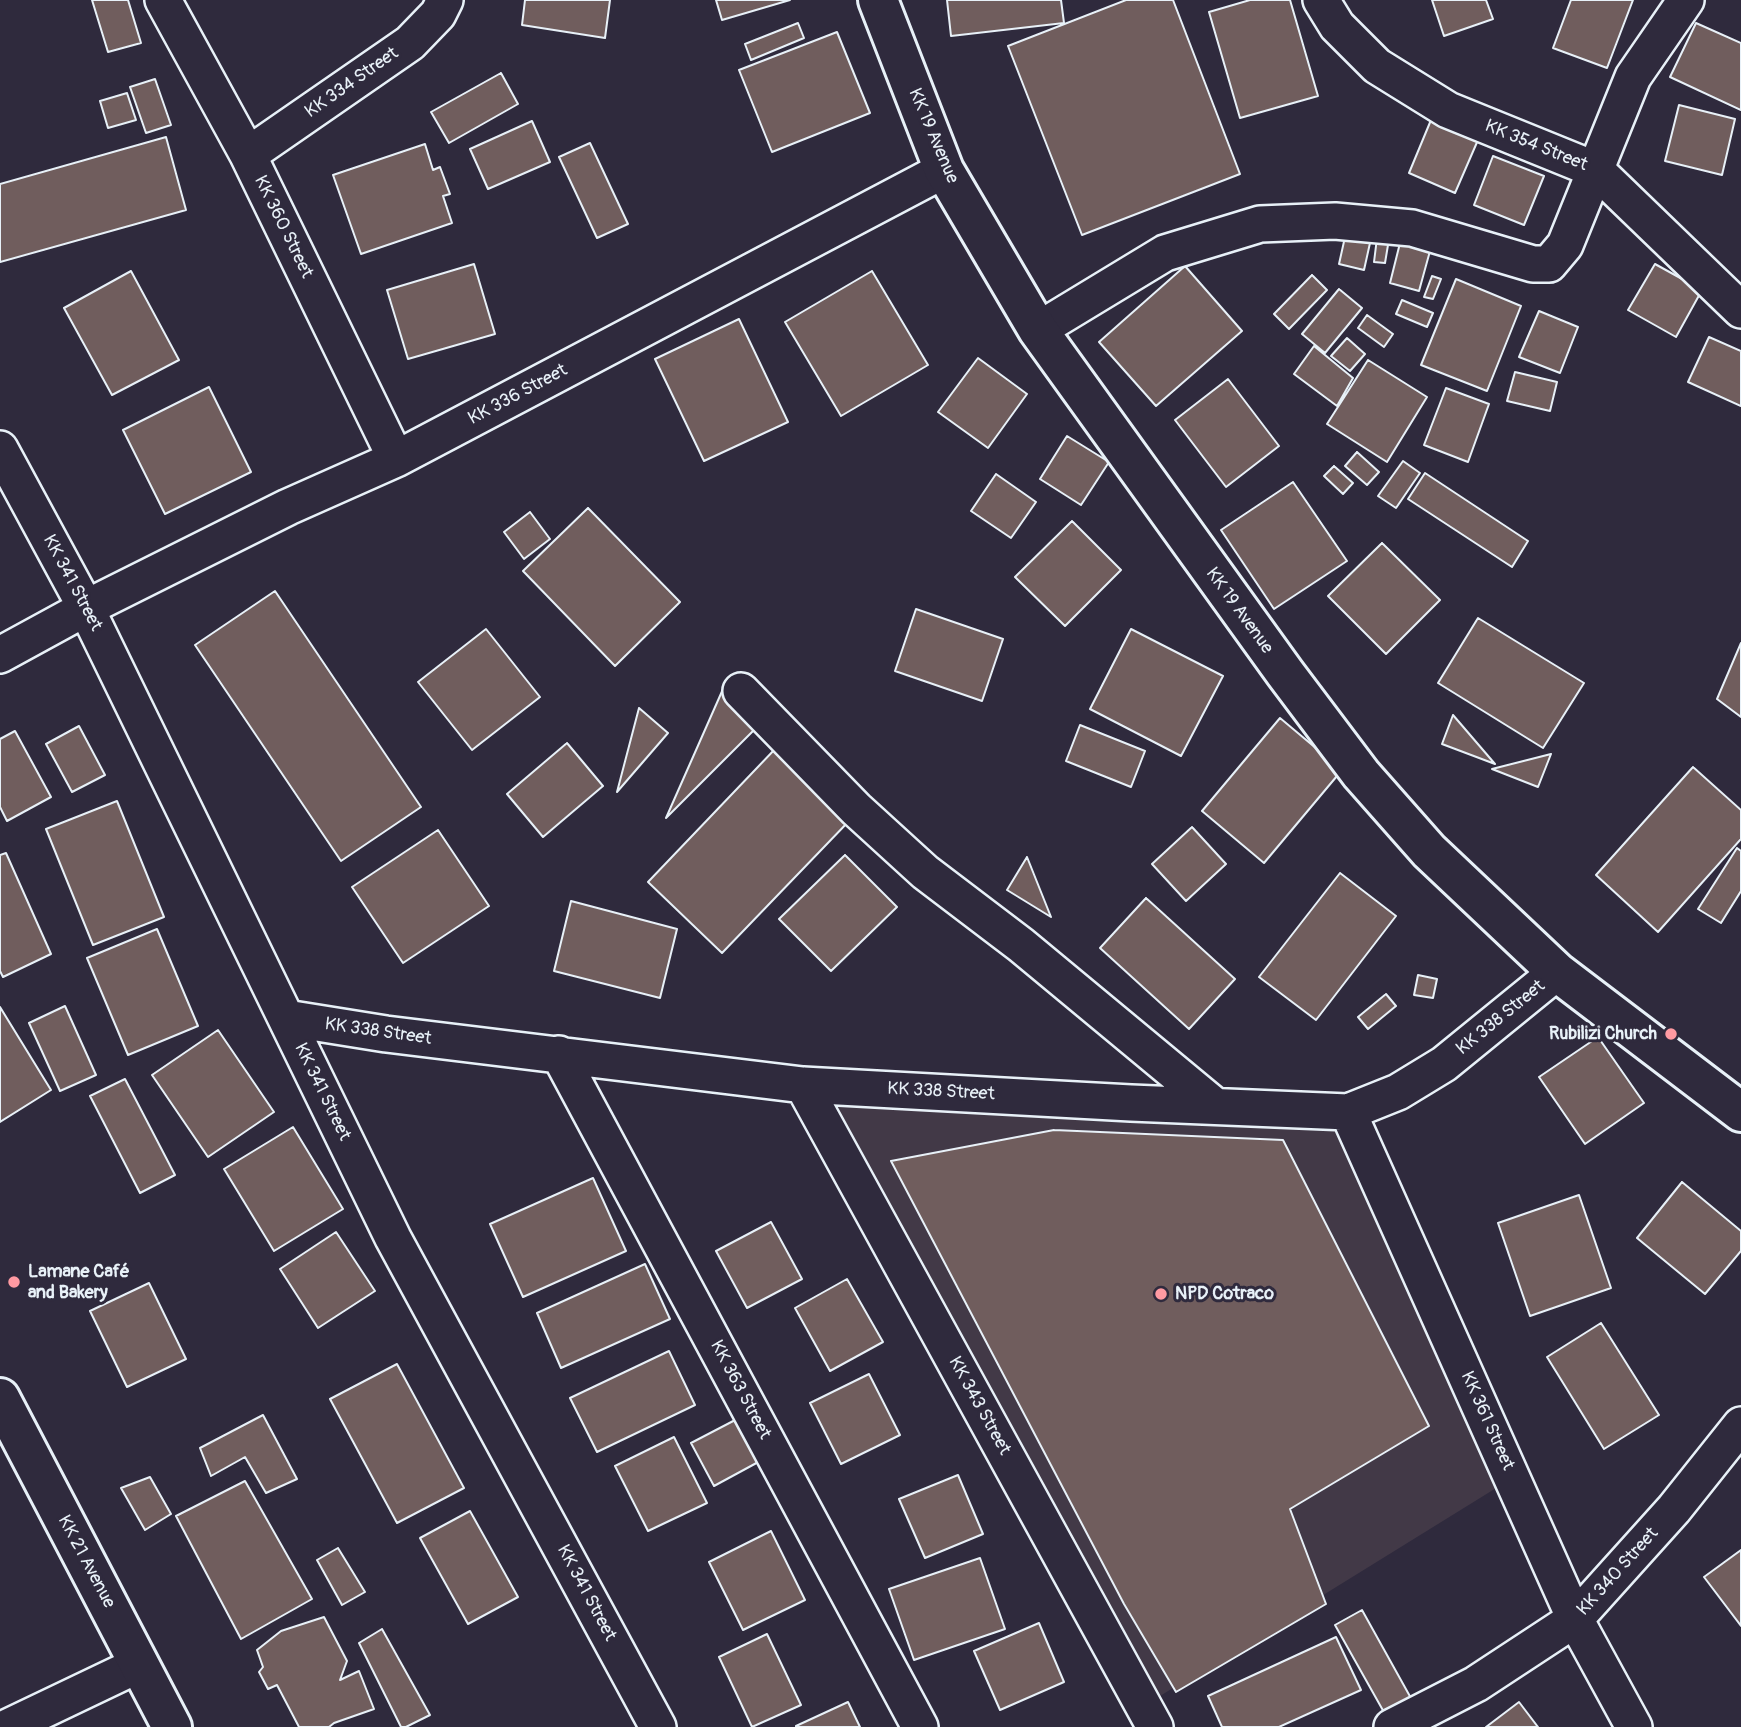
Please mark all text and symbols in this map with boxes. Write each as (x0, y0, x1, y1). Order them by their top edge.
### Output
street label: KK 334 Street (301, 43, 403, 123)
street label: KK 19 Avenue (903, 85, 963, 187)
street label: KK 354 Street (1482, 116, 1590, 176)
street label: KK 360 Street (249, 172, 317, 282)
street label: KK 336 Street (465, 360, 571, 430)
street label: KK 341 Street (38, 531, 106, 635)
street label: KK 19 Avenue (1201, 564, 1277, 658)
street label: KK 338 Street (1452, 976, 1550, 1060)
street label: KK 338 Street (323, 1014, 433, 1050)
place label: Rubilizi Church (1549, 1023, 1657, 1045)
marker: Rubilizi Church (1663, 1026, 1679, 1042)
street label: KK 341 Street (289, 1040, 355, 1144)
street label: KK 338 Street (887, 1078, 995, 1106)
place label: Lamane Café and Bakery (28, 1261, 130, 1304)
marker: Lamane Café and Bakery (6, 1274, 22, 1290)
place label: NPD Cotraco (1175, 1283, 1274, 1305)
marker: NPD Cotraco (1153, 1286, 1169, 1302)
street label: KK 363 Street (705, 1337, 775, 1443)
street label: KK 343 Street (943, 1353, 1015, 1459)
street label: KK 361 Street (1456, 1368, 1518, 1474)
street label: KK 21 Avenue (53, 1512, 119, 1612)
street label: KK 340 Street (1573, 1523, 1663, 1621)
street label: KK 341 Street (552, 1541, 620, 1645)

